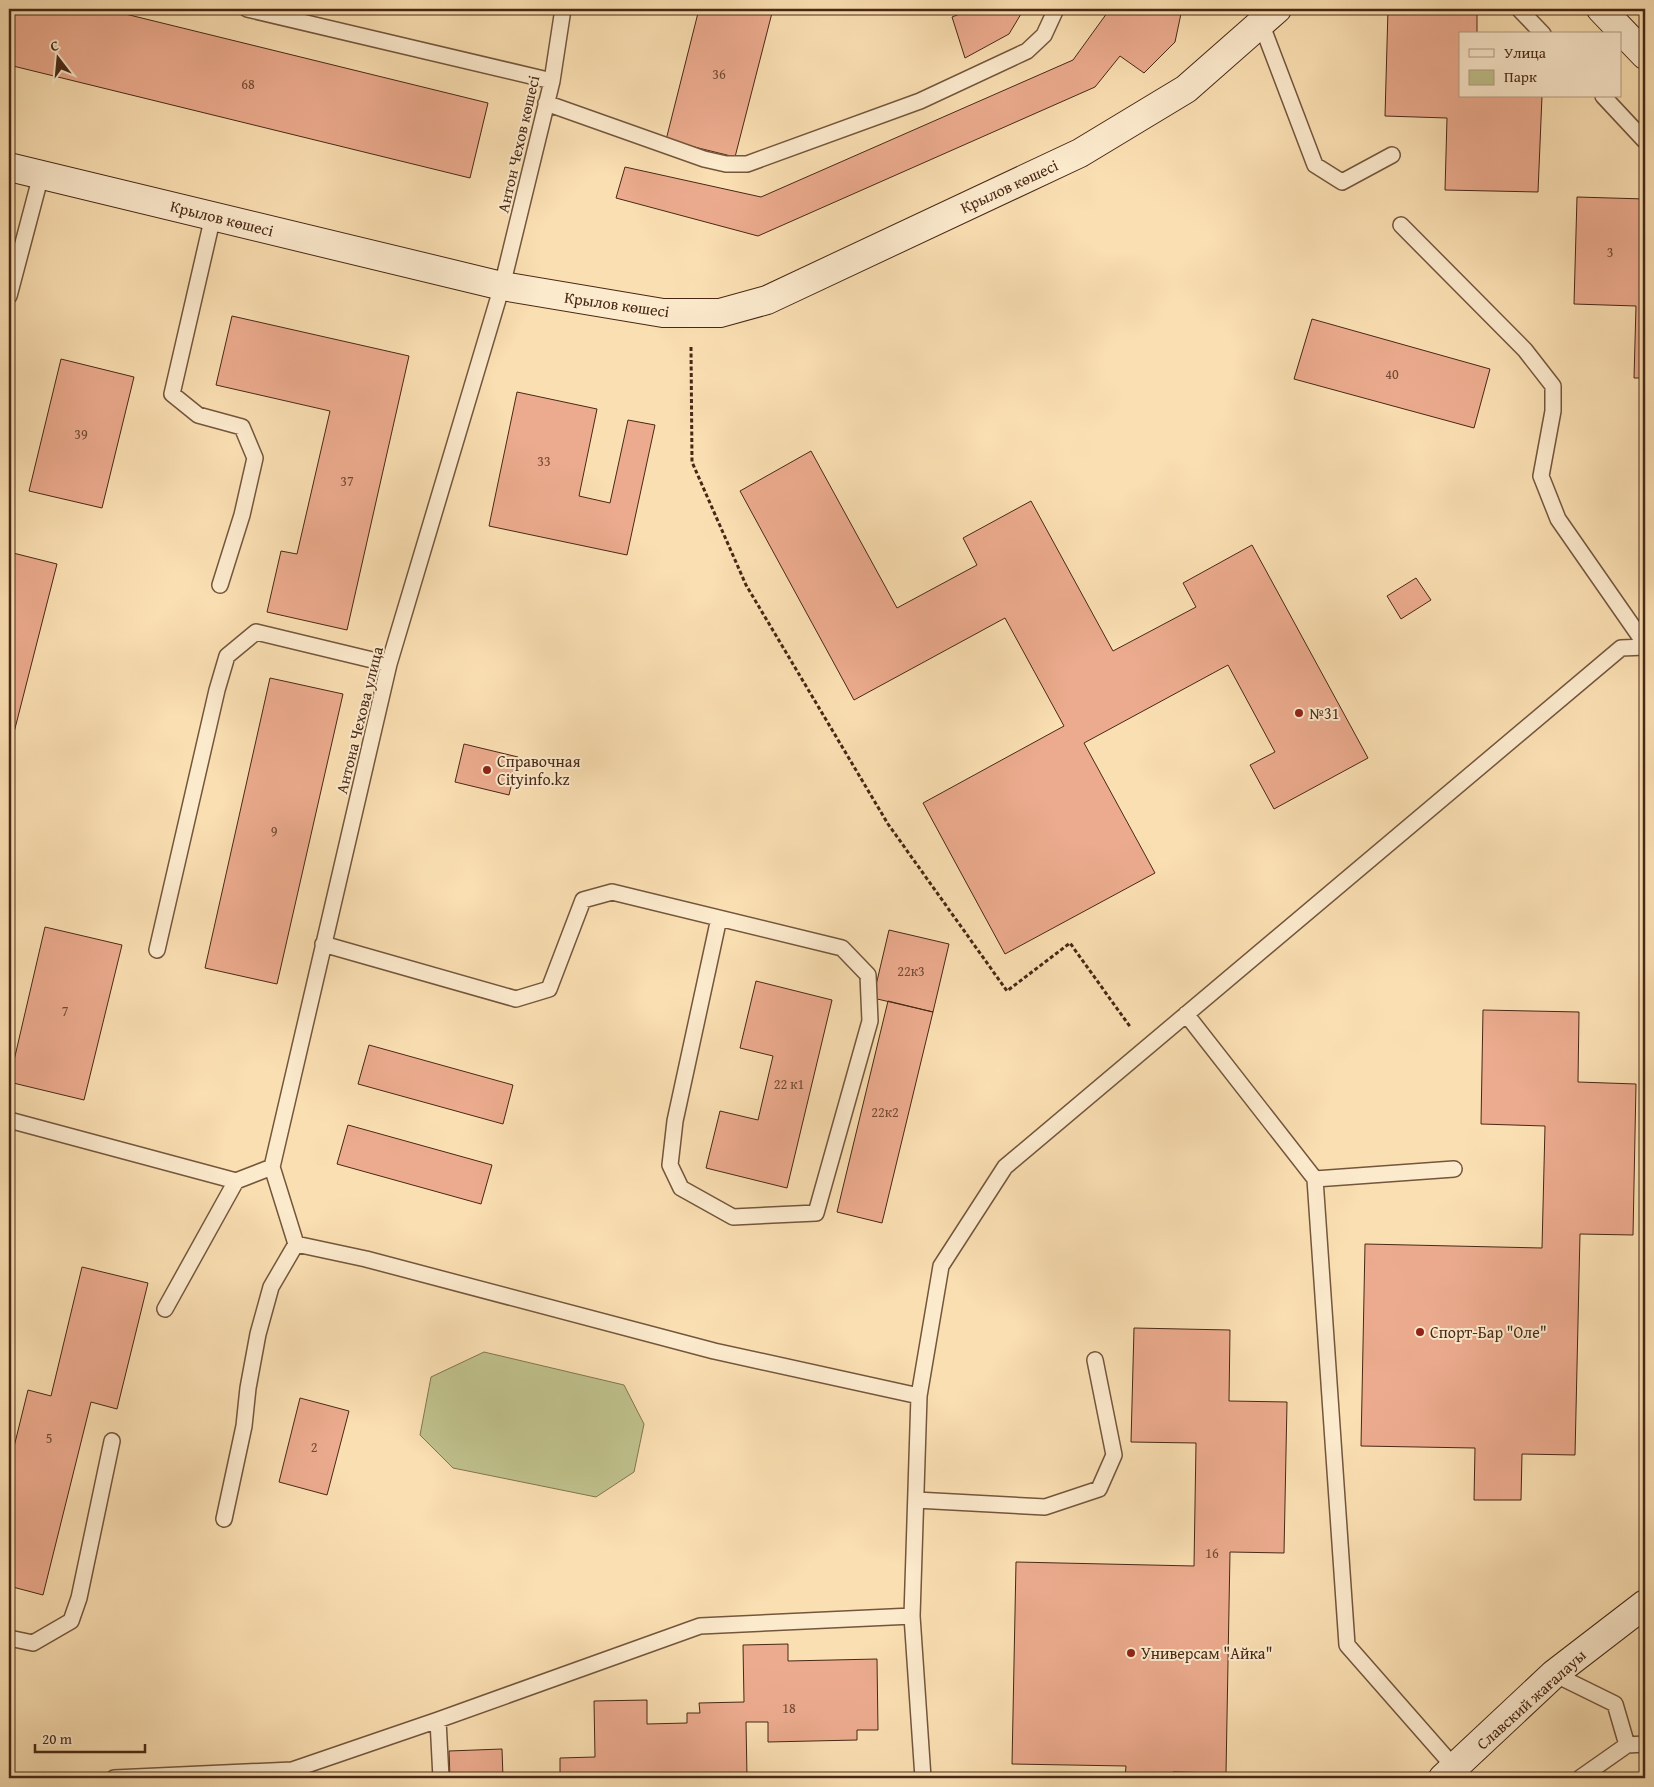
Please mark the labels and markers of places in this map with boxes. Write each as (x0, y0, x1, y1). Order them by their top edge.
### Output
place label: №31 (1309, 701, 1340, 725)
marker: №31 (1293, 707, 1305, 719)
place label: Справочная Cityinfo.kz (497, 749, 581, 791)
marker: Справочная Cityinfo.kz (481, 764, 493, 776)
place label: Спорт-Бар "Оле" (1430, 1320, 1547, 1344)
marker: Спорт-Бар "Оле" (1414, 1326, 1426, 1338)
place label: Универсам "Айка" (1141, 1641, 1272, 1665)
marker: Универсам "Айка" (1125, 1647, 1137, 1659)

